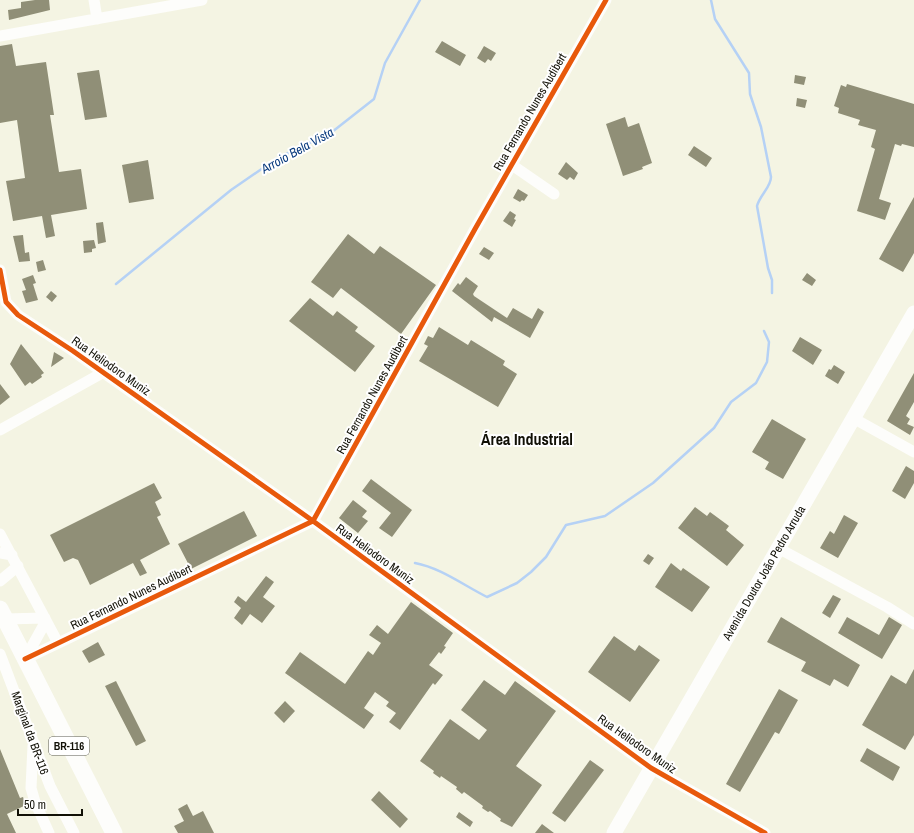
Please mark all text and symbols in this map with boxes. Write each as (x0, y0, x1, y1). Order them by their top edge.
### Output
street label: Rua Fernando Nunes Audibert (490, 50, 570, 174)
water label: Arroio Bela Vista (257, 123, 337, 178)
street label: Rua Heliodoro Muniz (68, 333, 154, 399)
street label: Rua Fernando Nunes Audibert (333, 333, 411, 457)
district label: Área Industrial (481, 428, 573, 450)
street label: Avenida Doutor João Pedro Arruda (718, 502, 809, 644)
street label: Rua Heliodoro Muniz (333, 520, 417, 588)
street label: Rua Fernando Nunes Audibert (68, 561, 195, 633)
street label: Marginal da BR-116 (8, 689, 52, 777)
street label: Rua Heliodoro Muniz (594, 711, 680, 777)
road number: BR-116 (49, 737, 89, 755)
scale bar (18, 791, 82, 817)
text: 50 m (24, 797, 46, 813)

